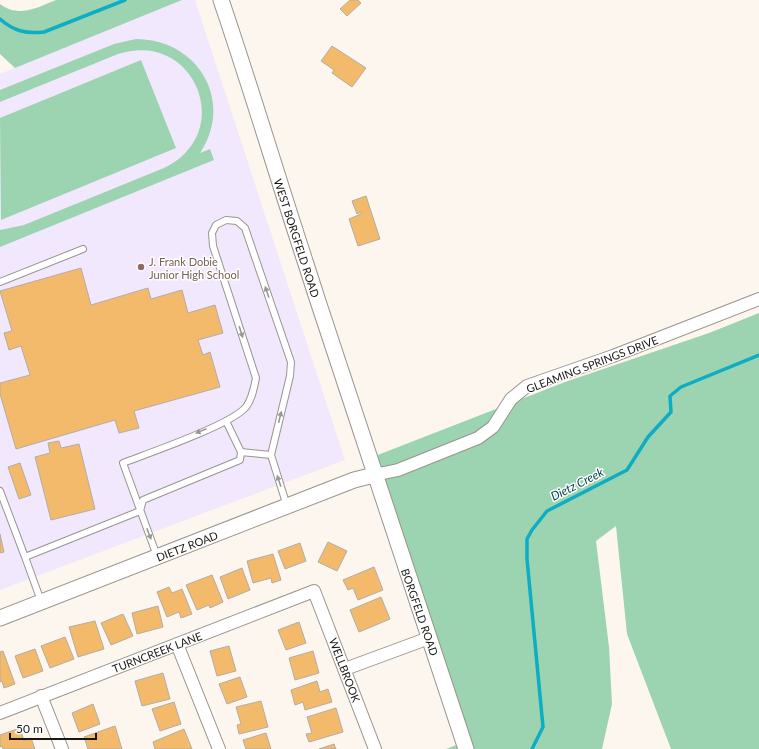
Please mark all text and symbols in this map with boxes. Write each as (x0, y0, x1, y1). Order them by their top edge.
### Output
street label: WEST BORGFELD ROAD (272, 177, 322, 299)
place label: J. Frank Dobie Junior High School (149, 255, 239, 281)
marker: J. Frank Dobie Junior High School (136, 262, 146, 272)
one-way arrow (264, 286, 270, 298)
one-way arrow (238, 327, 244, 339)
street label: GLEAMING SPRINGS DRIVE (524, 333, 660, 395)
one-way arrow (277, 411, 283, 423)
one-way arrow (195, 429, 207, 435)
water label: Dietz Creek (548, 464, 606, 504)
one-way arrow (275, 475, 281, 487)
street label: DIETZ ROAD (154, 528, 220, 564)
one-way arrow (146, 529, 152, 541)
street label: BORGFELD ROAD (399, 567, 441, 657)
street label: TURNCREEK LANE (110, 629, 204, 675)
street label: WELLBROOK (327, 636, 363, 705)
scale bar (10, 715, 96, 741)
text: 50 m (16, 721, 43, 736)

